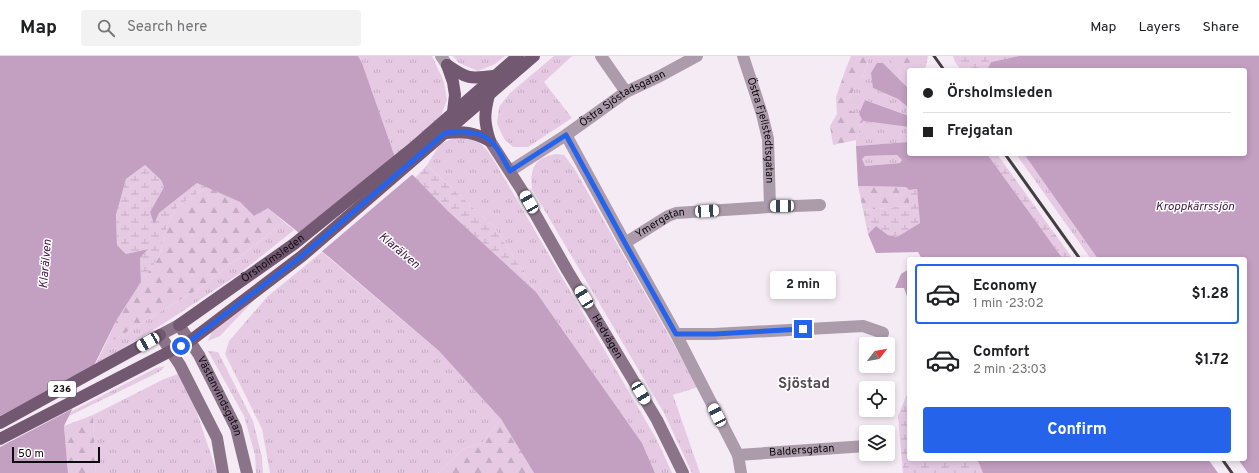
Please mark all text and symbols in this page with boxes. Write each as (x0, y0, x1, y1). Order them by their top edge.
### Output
search box (81, 10, 361, 46)
text: Map (20, 16, 57, 40)
icon: search (95, 17, 117, 39)
text: Search here (127, 18, 207, 37)
text: Map (1090, 19, 1116, 36)
text: Layers (1138, 19, 1180, 36)
text: Share (1202, 19, 1239, 36)
street label: Östra Sjöstadsgatan (576, 67, 668, 130)
street label: Östra Fjellstedtsgatan (743, 75, 776, 184)
text: Örsholmsleden (947, 84, 1053, 103)
text: Frejgatan (947, 122, 1013, 141)
car (518, 189, 540, 215)
water label: Kroppkärrssjön (1156, 199, 1235, 215)
car (770, 200, 794, 212)
car (695, 204, 719, 218)
street label: Ymergatan (633, 205, 685, 242)
water label: Klarälven (375, 229, 423, 273)
street label: Örsholmsleden (238, 231, 308, 286)
water label: Klarälven (36, 238, 56, 289)
callout: 2 min (770, 271, 836, 299)
icon: car (925, 276, 961, 312)
text: 2 min (786, 277, 820, 293)
text: Economy (973, 277, 1037, 296)
car (573, 284, 595, 310)
text: $1.28 (1192, 285, 1229, 304)
text: 1 min · 23:02 (973, 296, 1044, 312)
street label: Hedvägen (588, 312, 626, 362)
route end (794, 320, 812, 338)
car (135, 331, 161, 353)
route start (172, 337, 190, 355)
north arrow (859, 337, 895, 373)
map controls (859, 337, 895, 461)
icon: car (925, 342, 961, 378)
text: Comfort (973, 343, 1030, 362)
text: $1.72 (1195, 351, 1229, 370)
street label: Västanvindsgatan (194, 354, 245, 438)
text: 2 min · 23:03 (973, 362, 1047, 378)
district label: Sjöstad (778, 375, 830, 394)
car (630, 380, 652, 406)
road number: 236 (48, 381, 76, 397)
button: locate (859, 381, 895, 417)
car (706, 402, 728, 428)
button: Confirm (923, 407, 1231, 453)
button: layers (859, 425, 895, 461)
street label: Baldersgatan (769, 441, 835, 460)
scale bar (12, 445, 100, 464)
text: 50 m (18, 447, 44, 461)

